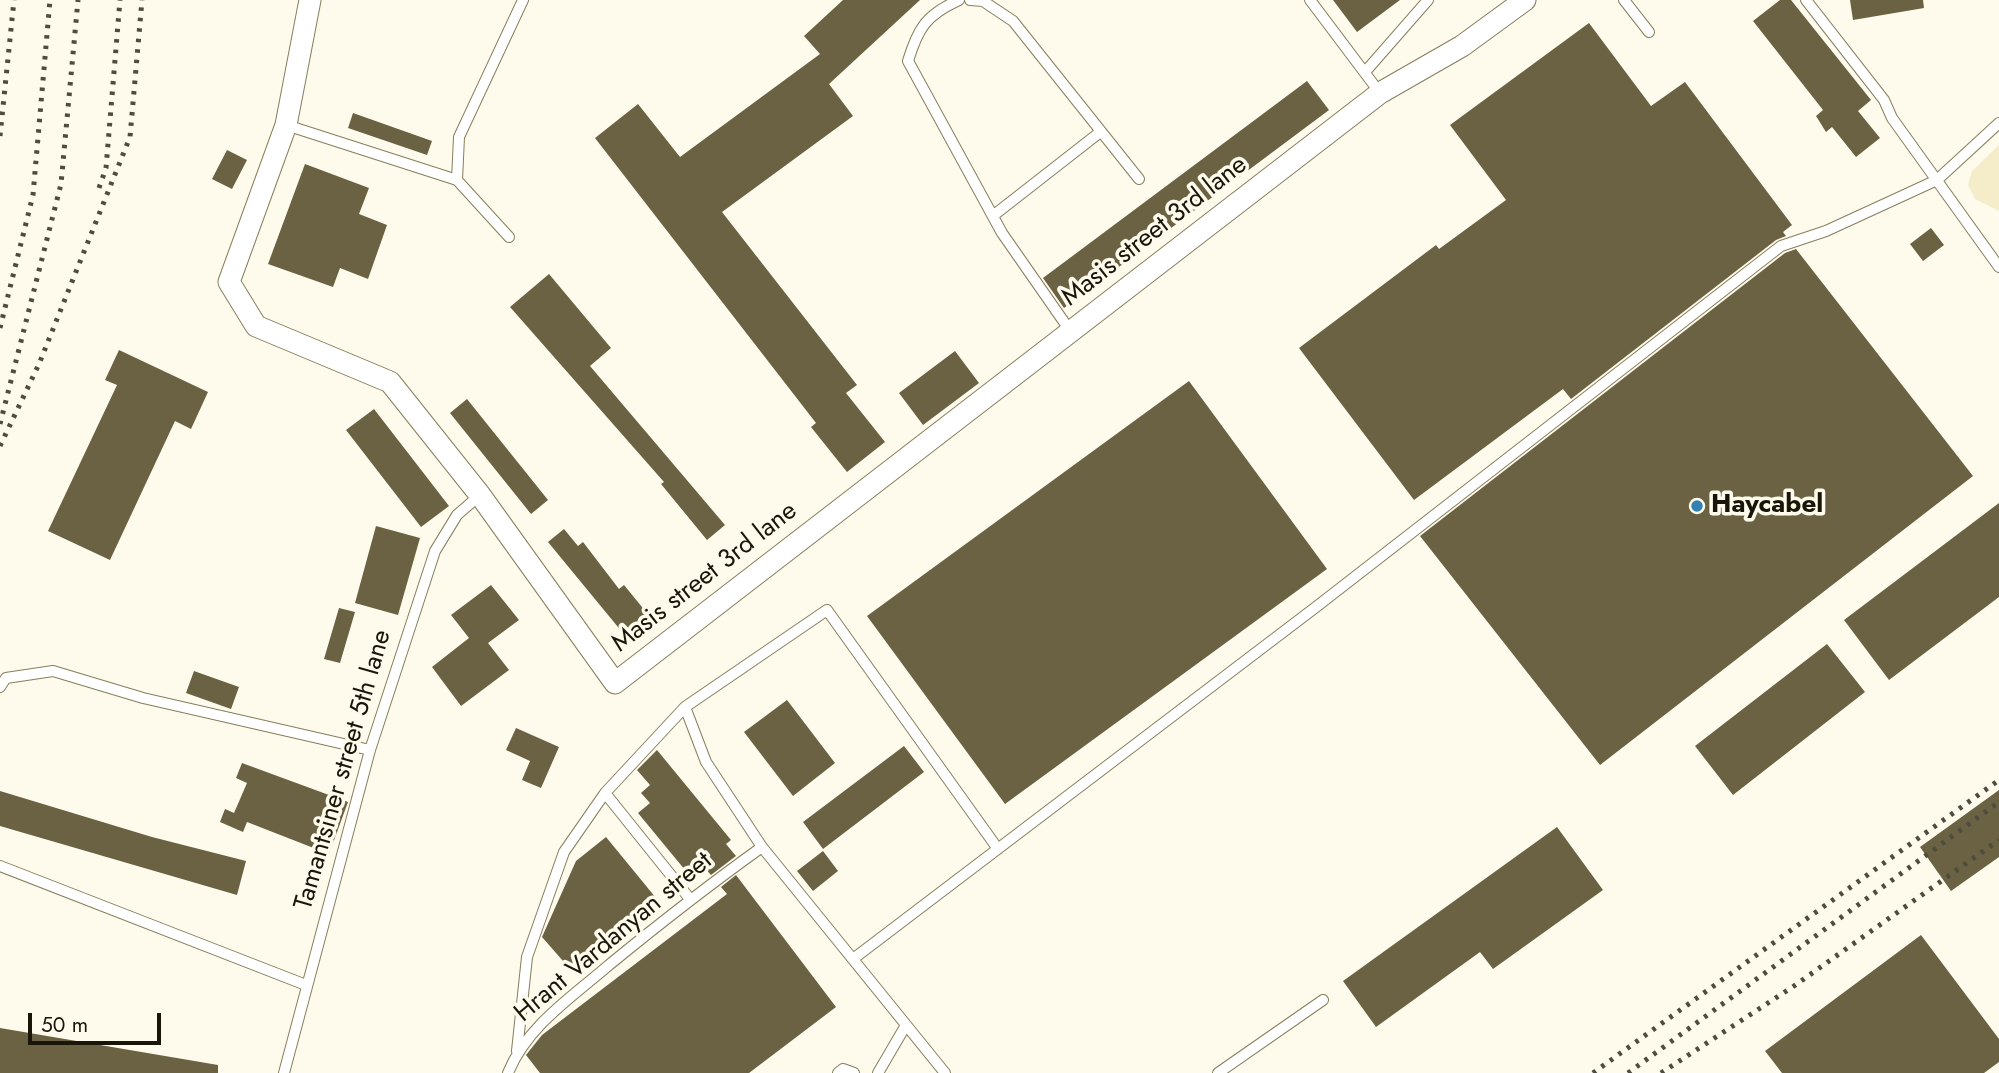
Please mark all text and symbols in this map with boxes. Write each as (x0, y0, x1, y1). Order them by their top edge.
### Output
street label: Masis street 3rd lane (1056, 150, 1254, 314)
place label: Haycabel (1711, 490, 1823, 522)
street label: Masis street 3rd lane (606, 496, 804, 660)
marker: Haycabel (1689, 498, 1705, 514)
street label: Tamantsiner street 5th lane (289, 627, 399, 913)
street label: Hrant Vardanyan street (509, 846, 719, 1030)
scale bar (32, 1000, 164, 1044)
text: 50 m (41, 1010, 88, 1040)

